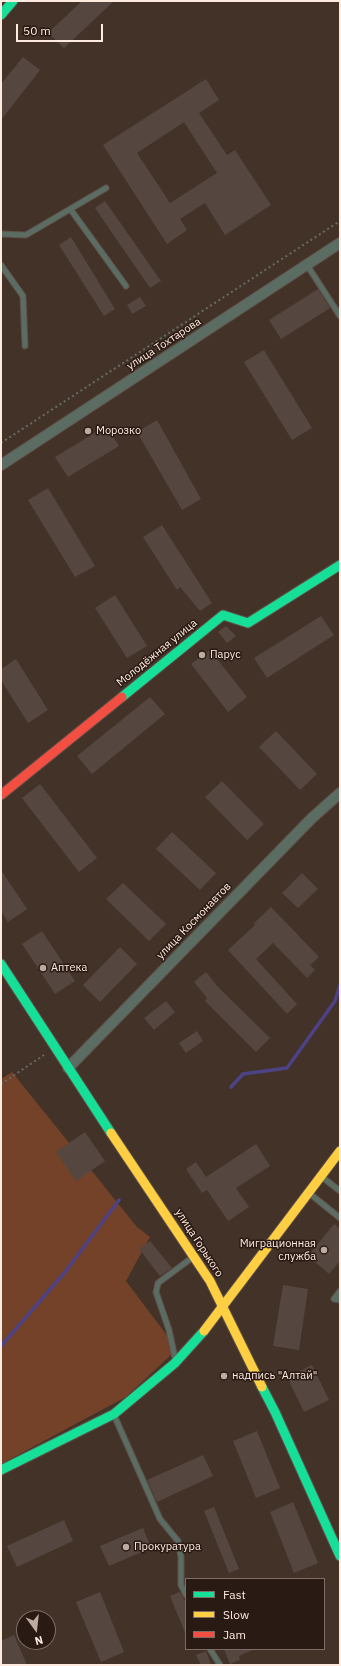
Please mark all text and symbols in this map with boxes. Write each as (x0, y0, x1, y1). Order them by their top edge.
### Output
scale bar (18, 16, 105, 42)
text: 50 m (23, 23, 51, 38)
street label: улица Тохтарова (124, 315, 204, 373)
place label: Морозко (96, 424, 141, 438)
marker: Морозко (83, 426, 93, 436)
street label: Молодёжная улица (114, 617, 200, 689)
place label: Парус (210, 648, 241, 662)
marker: Парус (197, 650, 207, 660)
street label: улица Космонавтов (154, 880, 234, 962)
place label: Аптека (51, 961, 87, 975)
marker: Аптека (38, 963, 48, 973)
street label: улица Горького (172, 1206, 226, 1280)
place label: Миграционная служба (240, 1237, 316, 1263)
marker: Миграционная служба (319, 1245, 329, 1255)
place label: надпись "Алтай" (232, 1369, 317, 1383)
marker: надпись "Алтай" (219, 1371, 229, 1381)
place label: Прокуратура (134, 1540, 201, 1554)
marker: Прокуратура (121, 1542, 131, 1552)
legend (185, 1578, 325, 1650)
text: Fast (223, 1587, 246, 1602)
text: Slow (223, 1607, 249, 1622)
north arrow (16, 1610, 56, 1650)
text: Jam (223, 1627, 246, 1642)
text: N (33, 1633, 45, 1648)

